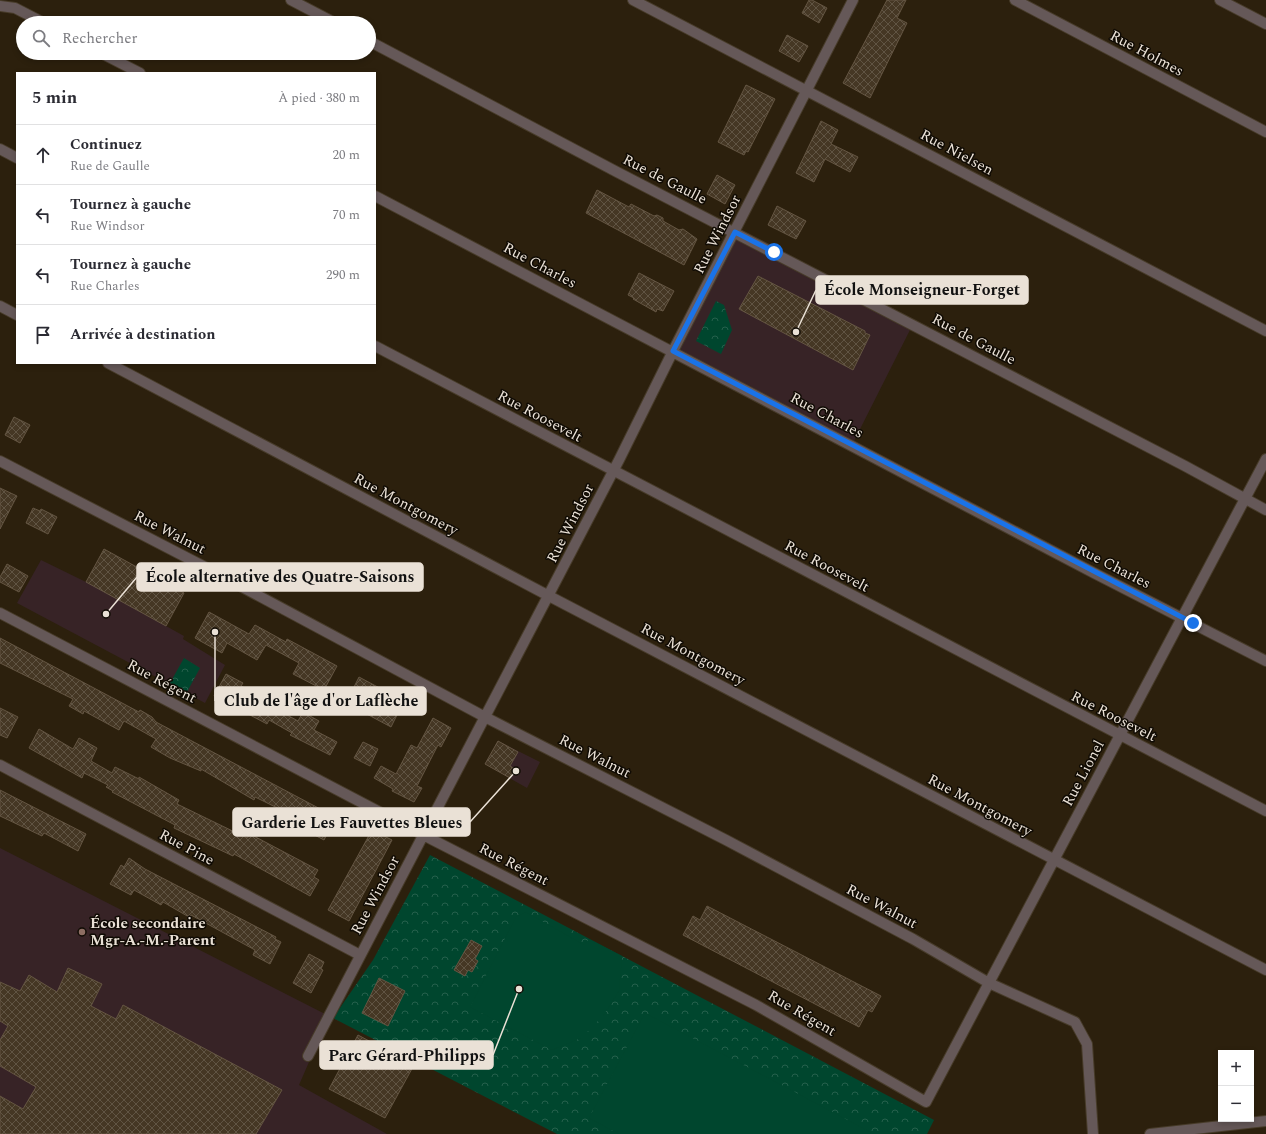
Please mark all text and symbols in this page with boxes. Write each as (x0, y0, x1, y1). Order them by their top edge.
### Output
search box (16, 16, 376, 60)
street label: Rue Holmes (1106, 24, 1188, 83)
icon: search (30, 27, 52, 49)
text: Rechercher (62, 27, 137, 50)
text: 5 min (32, 85, 77, 111)
text: À pied · 380 m (278, 88, 360, 108)
street label: Rue Nielsen (916, 123, 998, 182)
text: Continuez (70, 133, 142, 156)
icon: ahead (32, 144, 54, 166)
text: 20 m (333, 145, 360, 165)
street label: Rue de Gaulle (619, 148, 711, 211)
text: Rue de Gaulle (70, 156, 150, 176)
street label: Rue Windsor (688, 191, 747, 278)
text: Tournez à gauche (70, 193, 191, 216)
icon: left (32, 204, 54, 226)
text: 70 m (333, 205, 360, 225)
text: Rue Windsor (70, 216, 145, 236)
street label: Rue Charles (499, 236, 581, 294)
route start (765, 243, 783, 261)
text: Tournez à gauche (70, 253, 191, 276)
icon: left (32, 264, 54, 286)
text: 290 m (326, 265, 360, 285)
text: Rue Charles (70, 276, 140, 296)
callout: École Monseigneur-Forget (816, 276, 1028, 304)
text: École Monseigneur-Forget (824, 278, 1020, 302)
street label: Rue de Gaulle (928, 308, 1020, 371)
text: Arrivée à destination (70, 323, 216, 346)
icon: arrive (32, 324, 54, 346)
street label: Rue Roosevelt (493, 384, 586, 449)
street label: Rue Charles (786, 386, 868, 444)
street label: Rue Montgomery (349, 467, 463, 542)
street label: Rue Windsor (541, 480, 600, 567)
street label: Rue Walnut (130, 505, 210, 560)
street label: Rue Roosevelt (780, 534, 873, 599)
street label: Rue Charles (1073, 538, 1155, 595)
callout: École alternative des Quatre-Saisons (137, 563, 423, 591)
text: École alternative des Quatre-Saisons (145, 565, 415, 589)
route end (1184, 614, 1202, 632)
street label: Rue Montgomery (636, 617, 750, 692)
street label: Rue Régent (123, 653, 201, 709)
street label: Rue Roosevelt (1067, 685, 1161, 748)
callout: Club de l'âge d'or Laflèche (215, 687, 426, 715)
text: Club de l'âge d'or Laflèche (224, 689, 418, 713)
street label: Rue Walnut (555, 729, 635, 784)
street label: Rue Lionel (1056, 736, 1111, 810)
street label: Rue Montgomery (923, 768, 1037, 843)
callout: Garderie Les Fauvettes Bleues (233, 808, 470, 836)
text: Garderie Les Fauvettes Bleues (241, 811, 463, 835)
street label: Rue Pine (155, 823, 218, 872)
street label: Rue Régent (475, 837, 553, 892)
street label: Rue Windsor (345, 852, 406, 939)
street label: Rue Walnut (842, 878, 922, 935)
place label: École secondaire Mgr-A.-M.-Parent (90, 912, 216, 952)
marker: École secondaire Mgr-A.-M.-Parent (77, 927, 87, 937)
street label: Rue Régent (763, 985, 840, 1042)
callout: Parc Gérard-Philipps (320, 1041, 493, 1069)
text: Parc Gérard-Philipps (328, 1044, 486, 1068)
map controls (1218, 1050, 1254, 1122)
button: + (1218, 1050, 1254, 1086)
button: − (1218, 1086, 1254, 1122)

